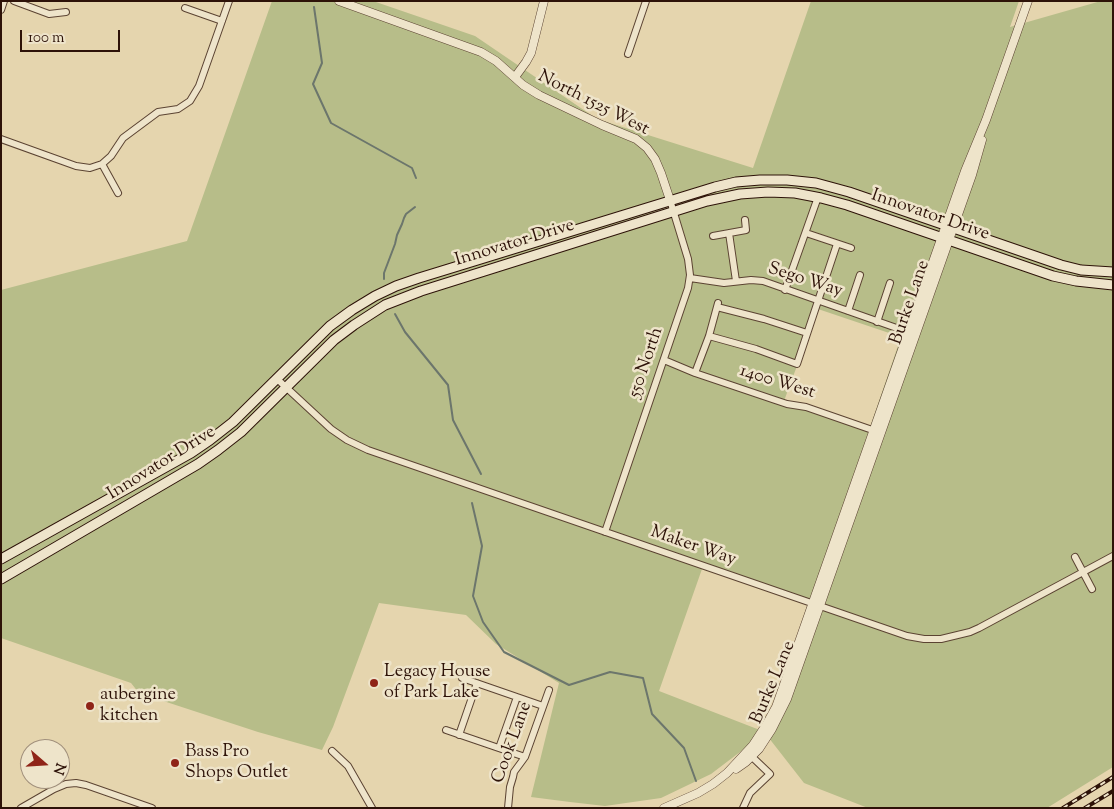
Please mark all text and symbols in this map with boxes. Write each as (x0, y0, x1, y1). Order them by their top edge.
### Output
scale bar (22, 20, 122, 52)
text: 100 m (28, 28, 64, 49)
street label: North 1525 West (534, 67, 652, 141)
street label: Innovator Drive (868, 186, 992, 246)
street label: Innovator Drive (453, 216, 577, 272)
street label: Burke Lane (886, 258, 936, 348)
street label: Sego Way (765, 259, 845, 303)
street label: 550 North (625, 325, 669, 401)
street label: 1400 West (737, 361, 817, 405)
street label: Innovator Drive (104, 422, 220, 506)
street label: Maker Way (647, 522, 739, 572)
street label: Burke Lane (747, 638, 801, 728)
place label: Legacy House of Park Lake (384, 662, 490, 704)
marker: Legacy House of Park Lake (368, 677, 380, 689)
place label: aubergine kitchen (100, 685, 176, 728)
street label: Cook Lane (488, 699, 538, 787)
marker: aubergine kitchen (84, 700, 96, 712)
north arrow (20, 739, 70, 789)
place label: Bass Pro Shops Outlet (185, 742, 288, 784)
marker: Bass Pro Shops Outlet (169, 757, 181, 769)
text: N (47, 760, 70, 777)

